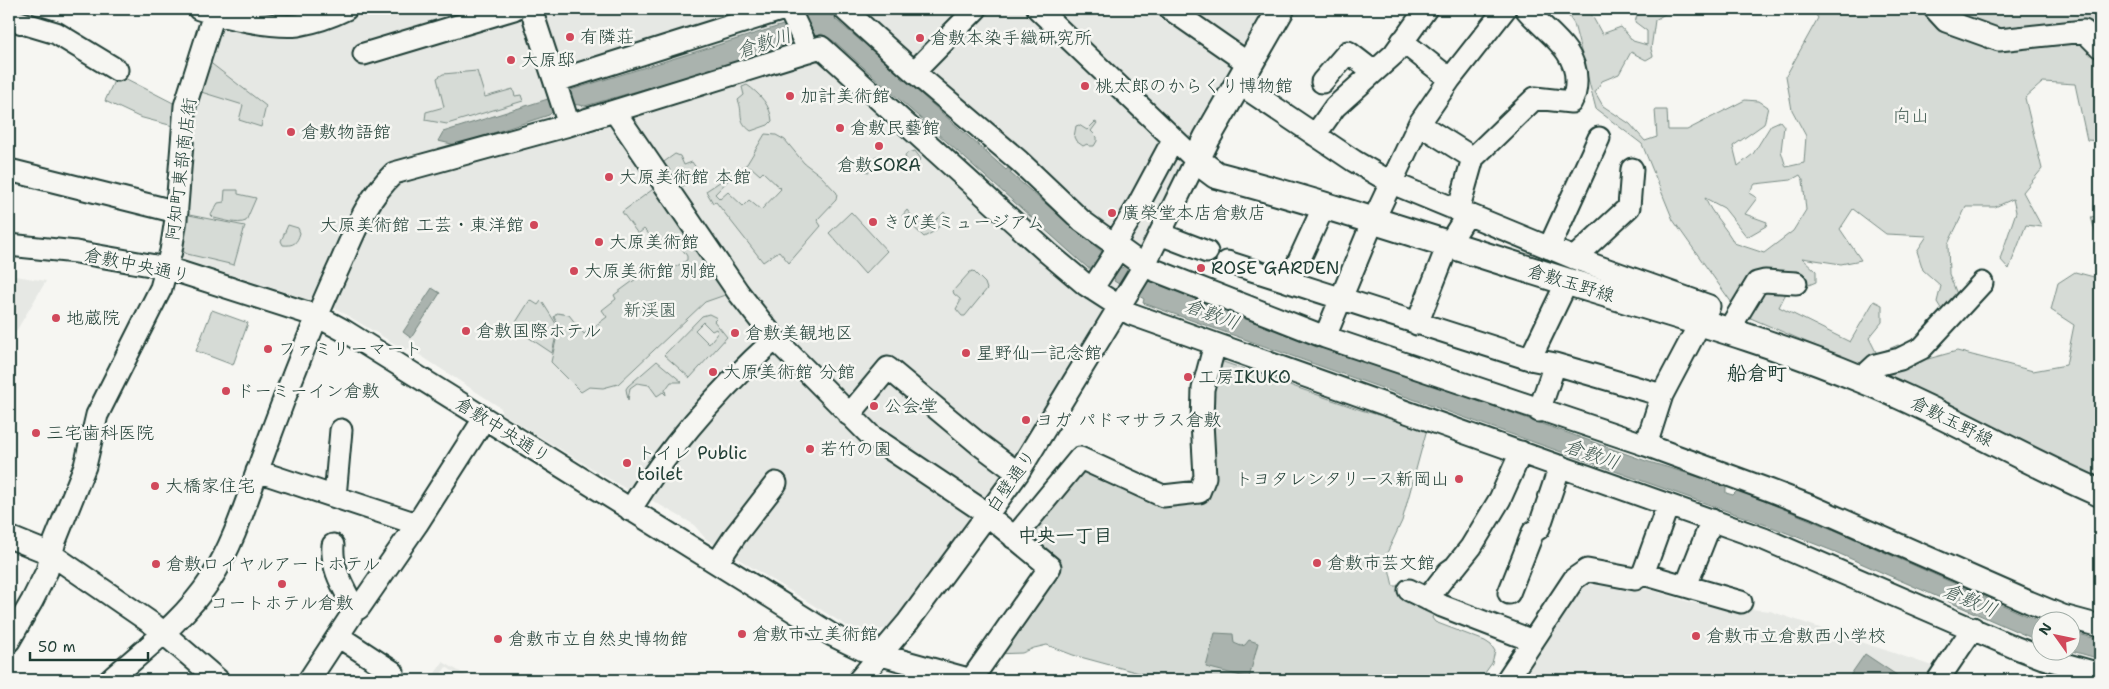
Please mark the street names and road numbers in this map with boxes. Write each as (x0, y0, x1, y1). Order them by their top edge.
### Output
street label: 阿知町東部商店街 (160, 96, 202, 242)
street label: 倉敷中央通り (82, 242, 192, 288)
street label: 倉敷玉野線 (1524, 258, 1618, 308)
street label: 倉敷玉野線 (1906, 390, 1998, 452)
street label: 倉敷中央通り (451, 391, 555, 469)
street label: 白壁通り (981, 445, 1041, 517)

